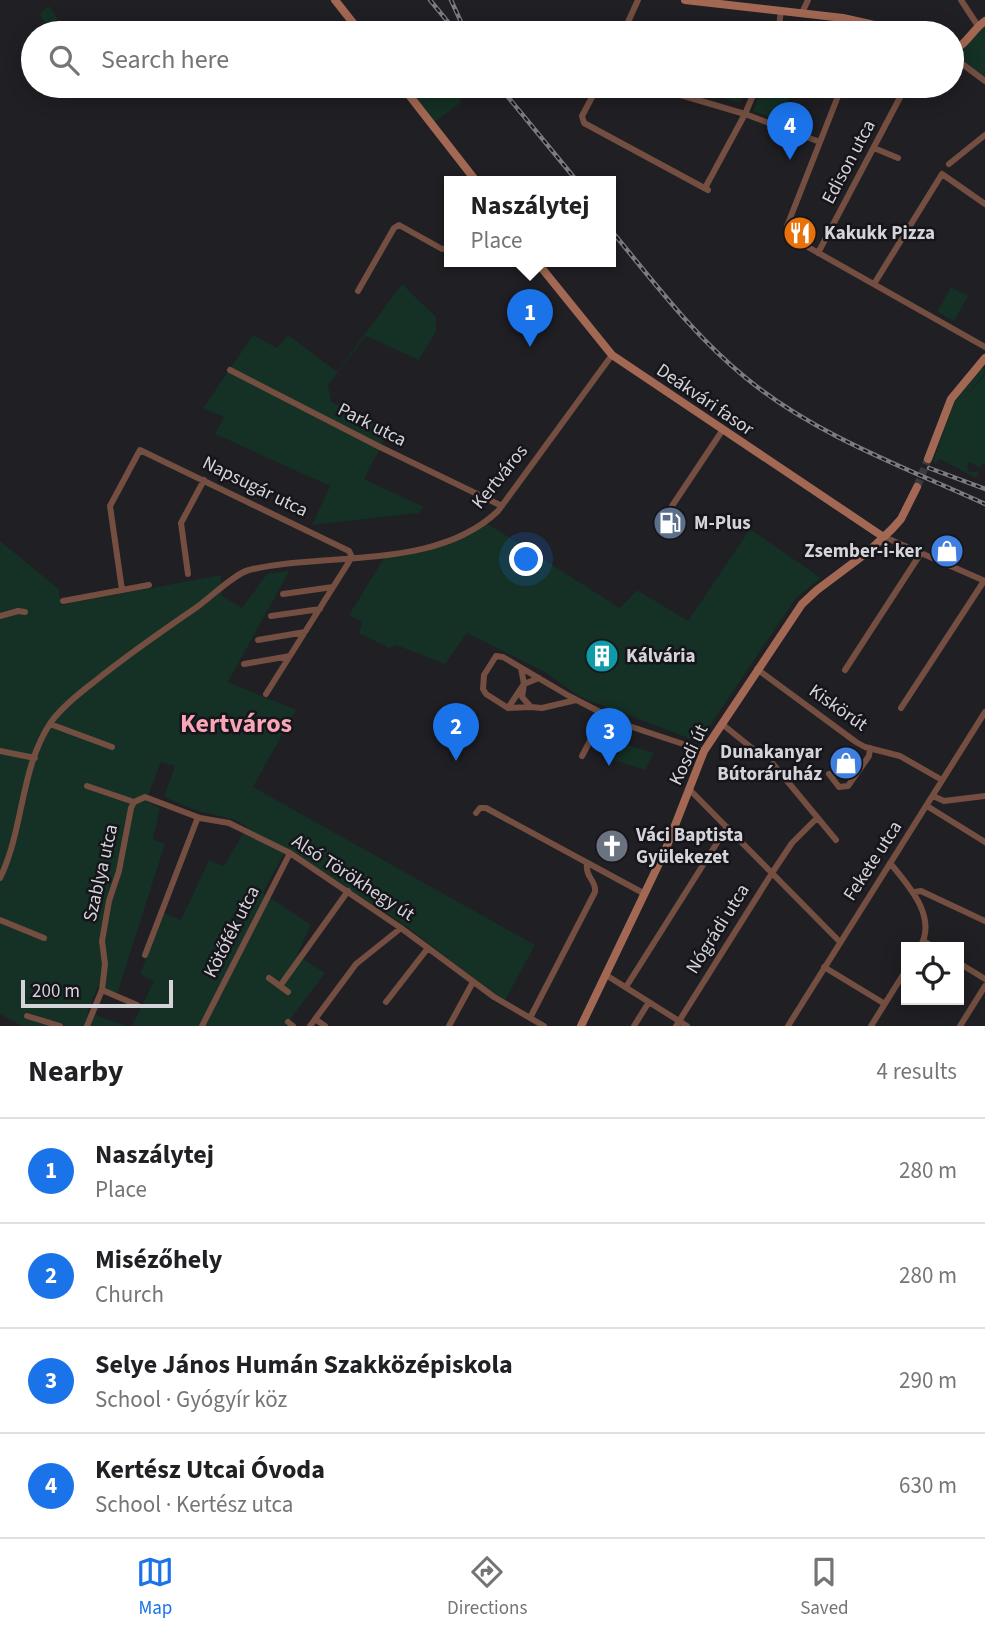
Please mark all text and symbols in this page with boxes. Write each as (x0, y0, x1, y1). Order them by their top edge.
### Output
search box (21, 21, 964, 98)
icon: search (45, 41, 83, 79)
text: Search here (101, 41, 229, 78)
pin: 4 (767, 102, 813, 160)
street label: Edison utca (815, 115, 883, 209)
popup (444, 176, 616, 267)
text: Naszálytej (471, 187, 589, 224)
restaurant icon: Kakukk Pizza (781, 214, 819, 252)
place label: Kakukk Pizza (824, 220, 935, 247)
text: Place (471, 224, 522, 257)
pin: 1 (507, 289, 553, 347)
street label: Deákvári fasor (651, 357, 760, 443)
street label: Park utca (333, 396, 411, 454)
street label: Kertváros (466, 439, 534, 515)
street label: Napsugár utca (198, 450, 312, 524)
fuel station icon: M-Plus (651, 504, 689, 542)
place label: M-Plus (694, 510, 751, 537)
shop icon: Zsember-i-ker (928, 532, 966, 570)
place label: Zsember-i-ker (804, 538, 922, 565)
your location (509, 542, 543, 576)
building icon: Kálvária (583, 637, 621, 675)
place label: Kálvária (626, 643, 696, 670)
street label: Kiskörút (803, 678, 873, 738)
pin: 2 (433, 703, 479, 761)
district label: Kertváros (180, 705, 292, 742)
pin: 3 (586, 708, 632, 766)
street label: Kosdi út (663, 719, 716, 790)
place label: Dunakanyar Bútoráruház (717, 739, 822, 788)
shop icon: Dunakanyar Bútoráruház (827, 744, 865, 782)
street label: Fekete utca (837, 816, 909, 906)
street label: Szablya utca (77, 822, 125, 924)
place label: Váci Baptista Gyülekezet (635, 822, 743, 871)
church icon: Váci Baptista Gyülekezet (593, 827, 631, 865)
street label: Alsó Törökhegy út (286, 828, 420, 928)
street label: Nógrádi utca (680, 879, 756, 979)
street label: Kötőfék utca (197, 881, 267, 983)
map controls (901, 942, 964, 1005)
button: locate (901, 942, 964, 1005)
scale bar (21, 977, 173, 1009)
text: 200 m (32, 978, 80, 1005)
text: Nearby (28, 1050, 123, 1093)
text: 4 results (877, 1055, 957, 1088)
text: Naszálytej (95, 1136, 214, 1173)
text: 1 (45, 1154, 57, 1187)
text: 280 m (899, 1154, 957, 1187)
text: Place (95, 1173, 147, 1206)
text: Misézőhely (95, 1241, 222, 1278)
text: 2 (45, 1259, 57, 1292)
text: 280 m (899, 1259, 957, 1292)
text: Church (95, 1278, 164, 1311)
text: Selye János Humán Szakközépiskola (95, 1346, 513, 1383)
text: 3 (45, 1364, 57, 1397)
text: 290 m (899, 1364, 957, 1397)
text: School · Gyógyír köz (95, 1383, 287, 1416)
text: Kertész Utcai Óvoda (95, 1451, 325, 1488)
text: 4 (45, 1469, 57, 1502)
text: 630 m (899, 1469, 957, 1502)
text: School · Kertész utca (95, 1488, 293, 1521)
tab: Map (136, 1553, 174, 1622)
tab: Directions (447, 1553, 527, 1622)
tab: Saved (800, 1553, 849, 1622)

